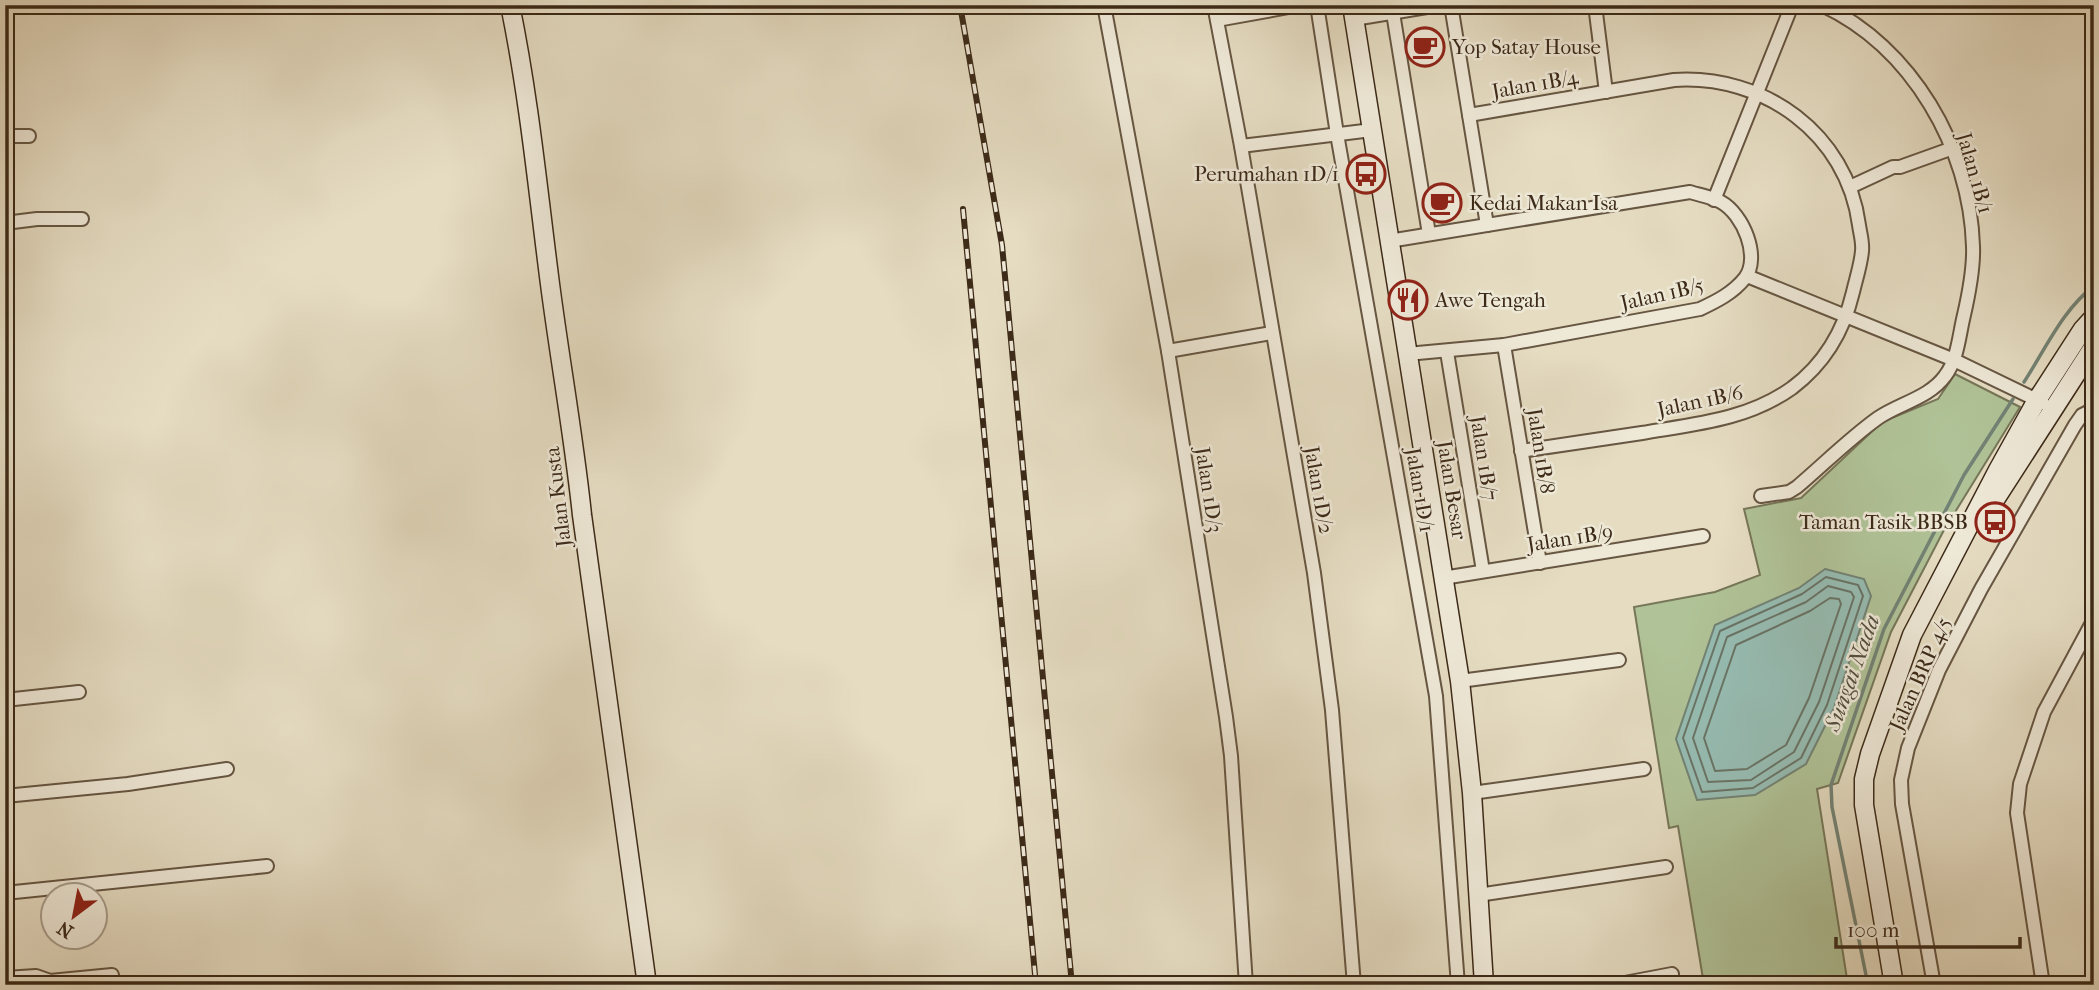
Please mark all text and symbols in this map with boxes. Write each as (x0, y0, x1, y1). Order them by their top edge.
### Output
cafe icon: Yop Satay House (1404, 26, 1446, 68)
place label: Yop Satay House (1451, 35, 1601, 59)
street label: Jalan 1B/4 (1488, 64, 1581, 104)
street label: Jalan 1B/1 (1951, 128, 1998, 216)
bus stop icon: Perumahan 1D/1 (1345, 153, 1387, 195)
place label: Perumahan 1D/1 (1194, 162, 1339, 186)
cafe icon: Kedai Makan Isa (1421, 182, 1463, 224)
place label: Kedai Makan Isa (1469, 191, 1618, 215)
street label: Jalan 1B/5 (1616, 273, 1706, 316)
restaurant icon: Awe Tengah (1387, 279, 1429, 321)
place label: Awe Tengah (1434, 288, 1546, 312)
street label: Jalan 1B/6 (1653, 380, 1746, 422)
street label: Jalan 1B/8 (1522, 405, 1560, 495)
street label: Jalan 1B/7 (1465, 412, 1503, 502)
street label: Jalan Besar (1432, 437, 1472, 541)
street label: Jalan 1D/2 (1299, 442, 1339, 536)
street label: Jalan 1D/3 (1190, 443, 1228, 535)
street label: Jalan 1D/1 (1400, 444, 1439, 534)
street label: Jalan Kusta (540, 445, 576, 551)
bus stop icon: Taman Tasik BBSB (1974, 501, 2016, 543)
place label: Taman Tasik BBSB (1799, 510, 1968, 534)
street label: Jalan 1B/9 (1523, 519, 1615, 557)
water label: Sungai Nada (1818, 611, 1885, 736)
street label: Jalan BRP 4/5 (1883, 613, 1956, 736)
north arrow (38, 881, 108, 951)
scale bar (1836, 906, 2020, 950)
text: N (53, 916, 77, 943)
text: 100 m (1847, 918, 1900, 942)

